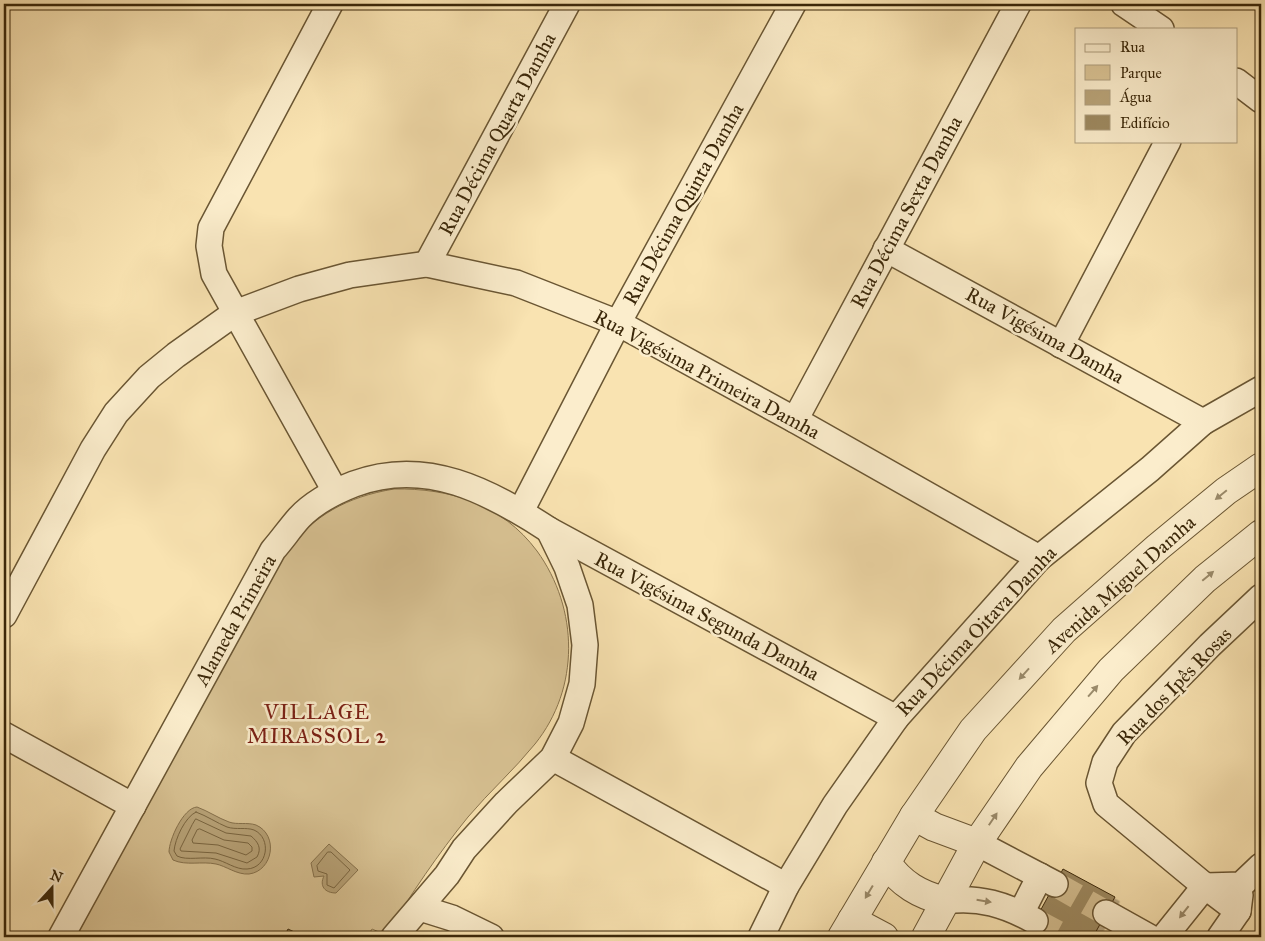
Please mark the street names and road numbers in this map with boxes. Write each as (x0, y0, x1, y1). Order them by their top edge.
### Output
street label: Rua Décima Quarta Damha (433, 28, 561, 239)
street label: Rua Décima Quinta Damha (618, 99, 749, 309)
street label: Rua Décima Sexta Damha (845, 111, 967, 312)
street label: Rua Vigésima Damha (961, 282, 1129, 390)
street label: Rua Vigésima Primeira Damha (589, 304, 825, 445)
street label: Avenida Miguel Damha (1039, 510, 1201, 659)
street label: Rua Décima Oitava Damha (891, 541, 1061, 721)
street label: Rua Vigésima Segunda Damha (590, 546, 824, 687)
street label: Alameda Primeira (189, 550, 281, 691)
street label: Rua dos Ipês Rosas (1112, 622, 1236, 750)

